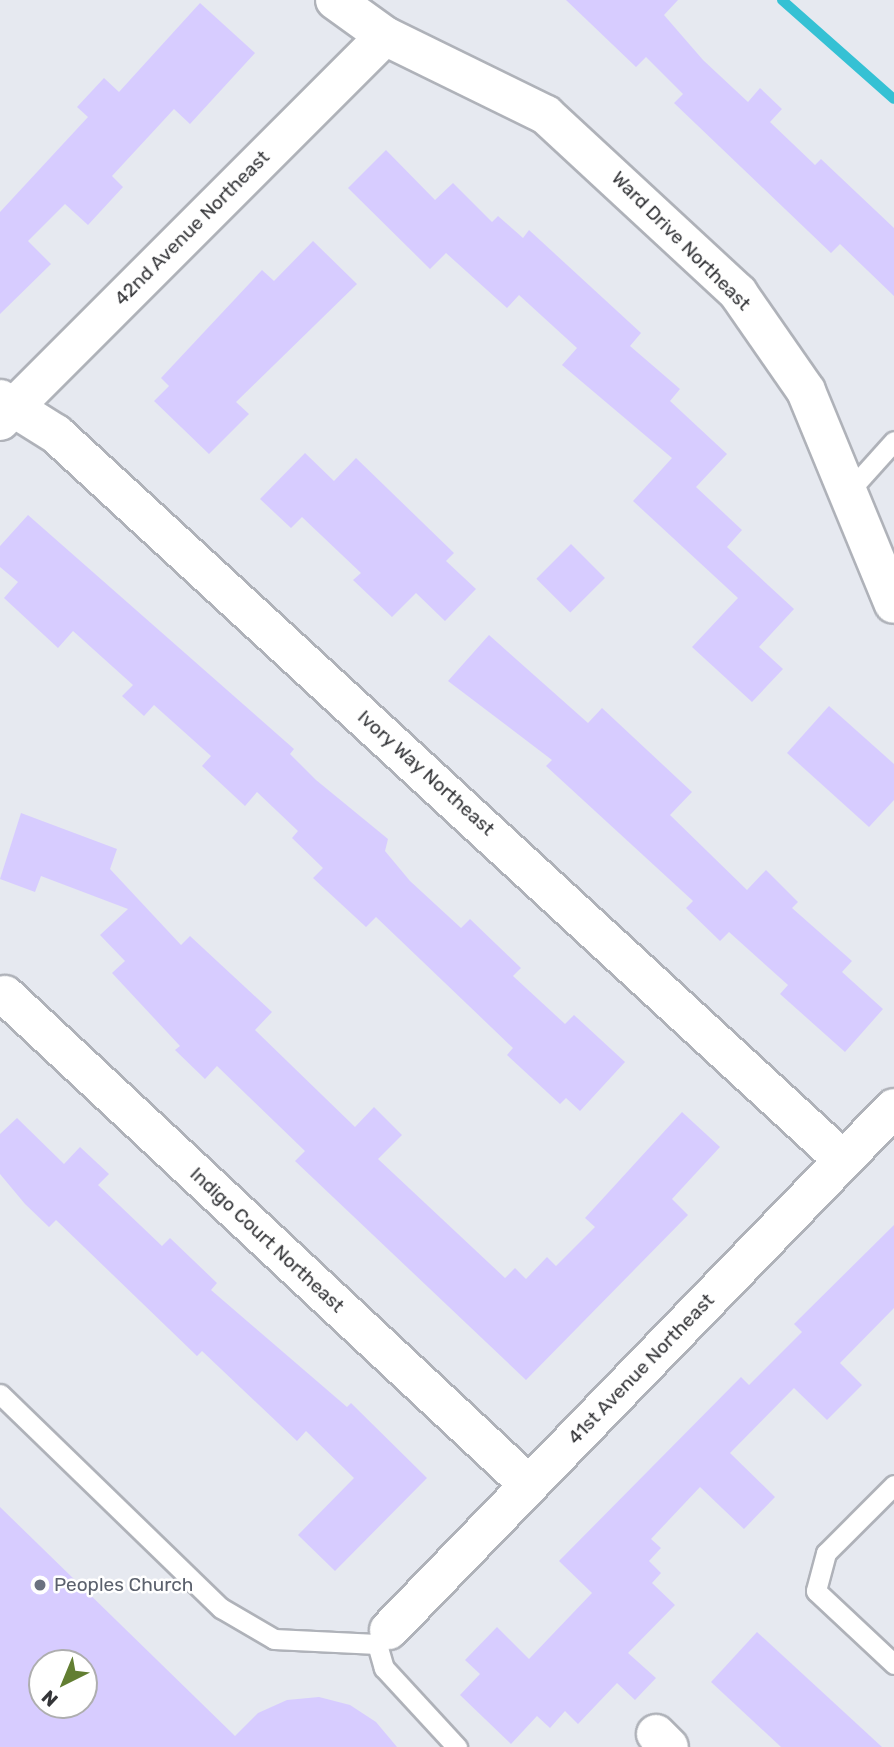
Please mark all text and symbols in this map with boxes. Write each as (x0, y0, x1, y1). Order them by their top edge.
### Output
street label: 42nd Avenue Northeast (110, 146, 274, 310)
street label: Ward Drive Northeast (607, 167, 755, 315)
street label: Ivory Way Northeast (352, 705, 500, 841)
street label: Indigo Court Northeast (185, 1163, 349, 1317)
street label: 41st Avenue Northeast (563, 1289, 719, 1449)
place label: Peoples Church (54, 1574, 193, 1596)
marker: Peoples Church (32, 1577, 48, 1593)
north arrow (28, 1649, 98, 1719)
text: N (37, 1685, 63, 1711)

